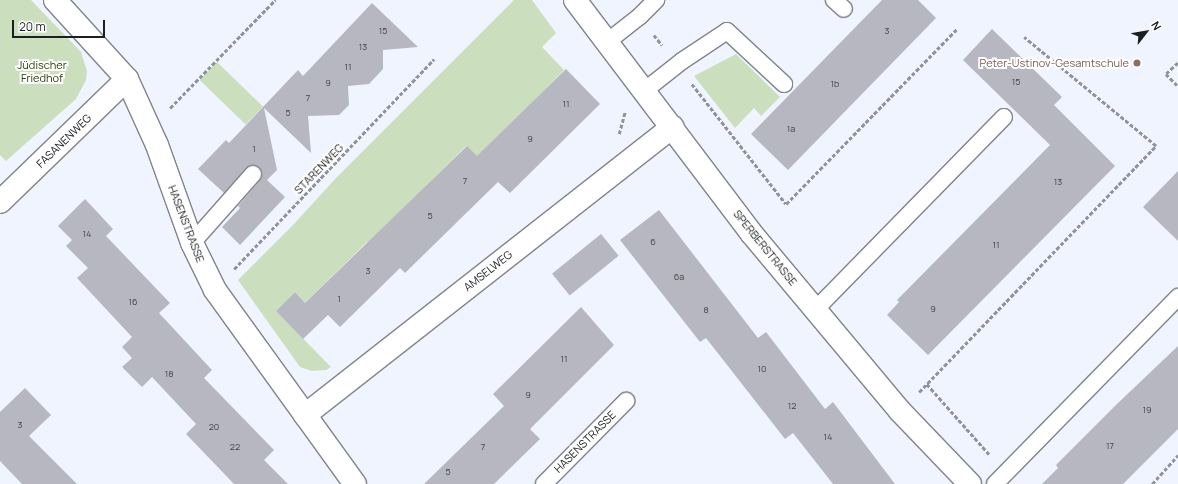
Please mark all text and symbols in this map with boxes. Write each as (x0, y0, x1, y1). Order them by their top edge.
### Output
scale bar (14, 12, 107, 38)
north arrow (1126, 12, 1166, 52)
text: 20 m (19, 18, 46, 35)
text: N (1148, 18, 1165, 33)
house number: 15 (379, 26, 387, 36)
house number: 3 (885, 26, 889, 36)
house number: 13 (359, 42, 367, 52)
place label: Peter-Ustinov-Gesamtschule (980, 56, 1129, 70)
marker: Peter-Ustinov-Gesamtschule (1132, 58, 1142, 68)
park label: Jüdischer Friedhof (17, 59, 67, 85)
house number: 11 (344, 62, 352, 72)
house number: 15 (1012, 77, 1020, 87)
house number: 9 (325, 78, 331, 88)
house number: 1b (831, 79, 839, 89)
house number: 7 (306, 93, 310, 103)
house number: 11 (562, 99, 570, 109)
house number: 5 (285, 108, 291, 118)
street label: FASANENWEG (34, 112, 94, 170)
house number: 1a (787, 124, 795, 134)
house number: 9 (527, 134, 533, 144)
street label: STARENWEG (292, 141, 346, 197)
house number: 1 (252, 144, 256, 154)
house number: 7 (463, 176, 467, 186)
house number: 13 (1054, 177, 1062, 187)
street label: HASENSTRASSE (165, 183, 207, 265)
street label: SPERBERSTRASSE (730, 207, 800, 289)
house number: 5 (427, 211, 433, 221)
house number: 14 (83, 229, 91, 239)
house number: 6 (650, 237, 656, 247)
house number: 11 (992, 240, 1000, 250)
street label: AMSELWEG (461, 248, 515, 294)
house number: 3 (366, 266, 370, 276)
house number: 6a (674, 272, 684, 282)
house number: 1 (337, 294, 341, 304)
house number: 16 (128, 297, 138, 307)
house number: 9 (930, 304, 936, 314)
house number: 8 (703, 305, 709, 315)
house number: 11 (560, 354, 568, 364)
house number: 10 (758, 364, 766, 374)
house number: 18 (165, 369, 173, 379)
house number: 9 (525, 390, 531, 400)
house number: 12 (788, 401, 796, 411)
house number: 19 (1142, 405, 1152, 415)
street label: HASENSTRASSE (551, 408, 619, 476)
house number: 3 (18, 420, 22, 430)
house number: 20 (209, 422, 219, 432)
house number: 14 (824, 432, 832, 442)
house number: 17 (1106, 441, 1114, 451)
house number: 22 (230, 442, 240, 452)
house number: 7 (481, 442, 485, 452)
house number: 5 (445, 467, 451, 477)

